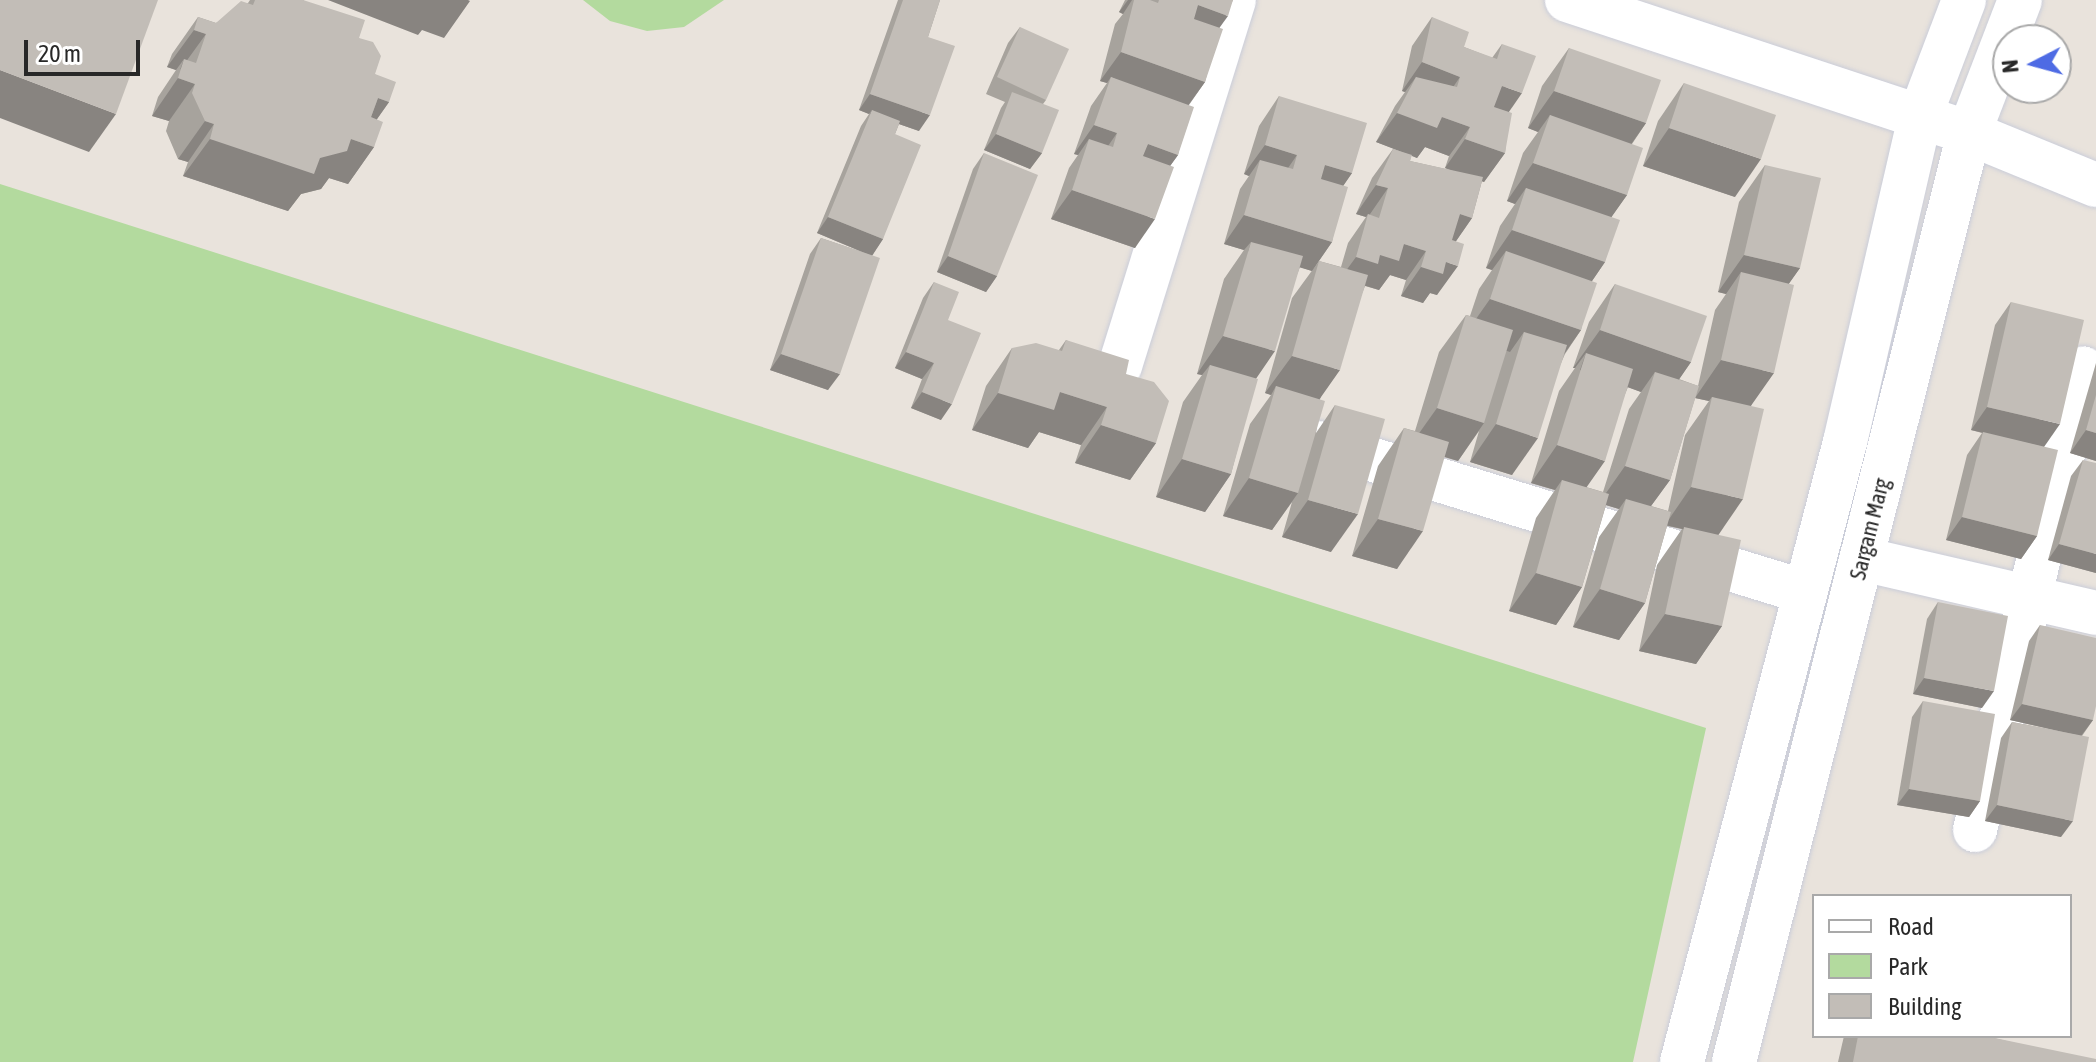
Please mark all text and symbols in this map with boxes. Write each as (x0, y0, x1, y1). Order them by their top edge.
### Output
scale bar (28, 24, 144, 74)
north arrow (1992, 24, 2072, 104)
text: 20 m (38, 40, 81, 67)
text: N (1997, 58, 2024, 74)
street label: Sargam Marg (1845, 476, 1895, 582)
legend (1812, 894, 2072, 1038)
text: Road (1888, 913, 1934, 940)
text: Park (1888, 953, 1928, 980)
text: Building (1888, 993, 1961, 1020)

